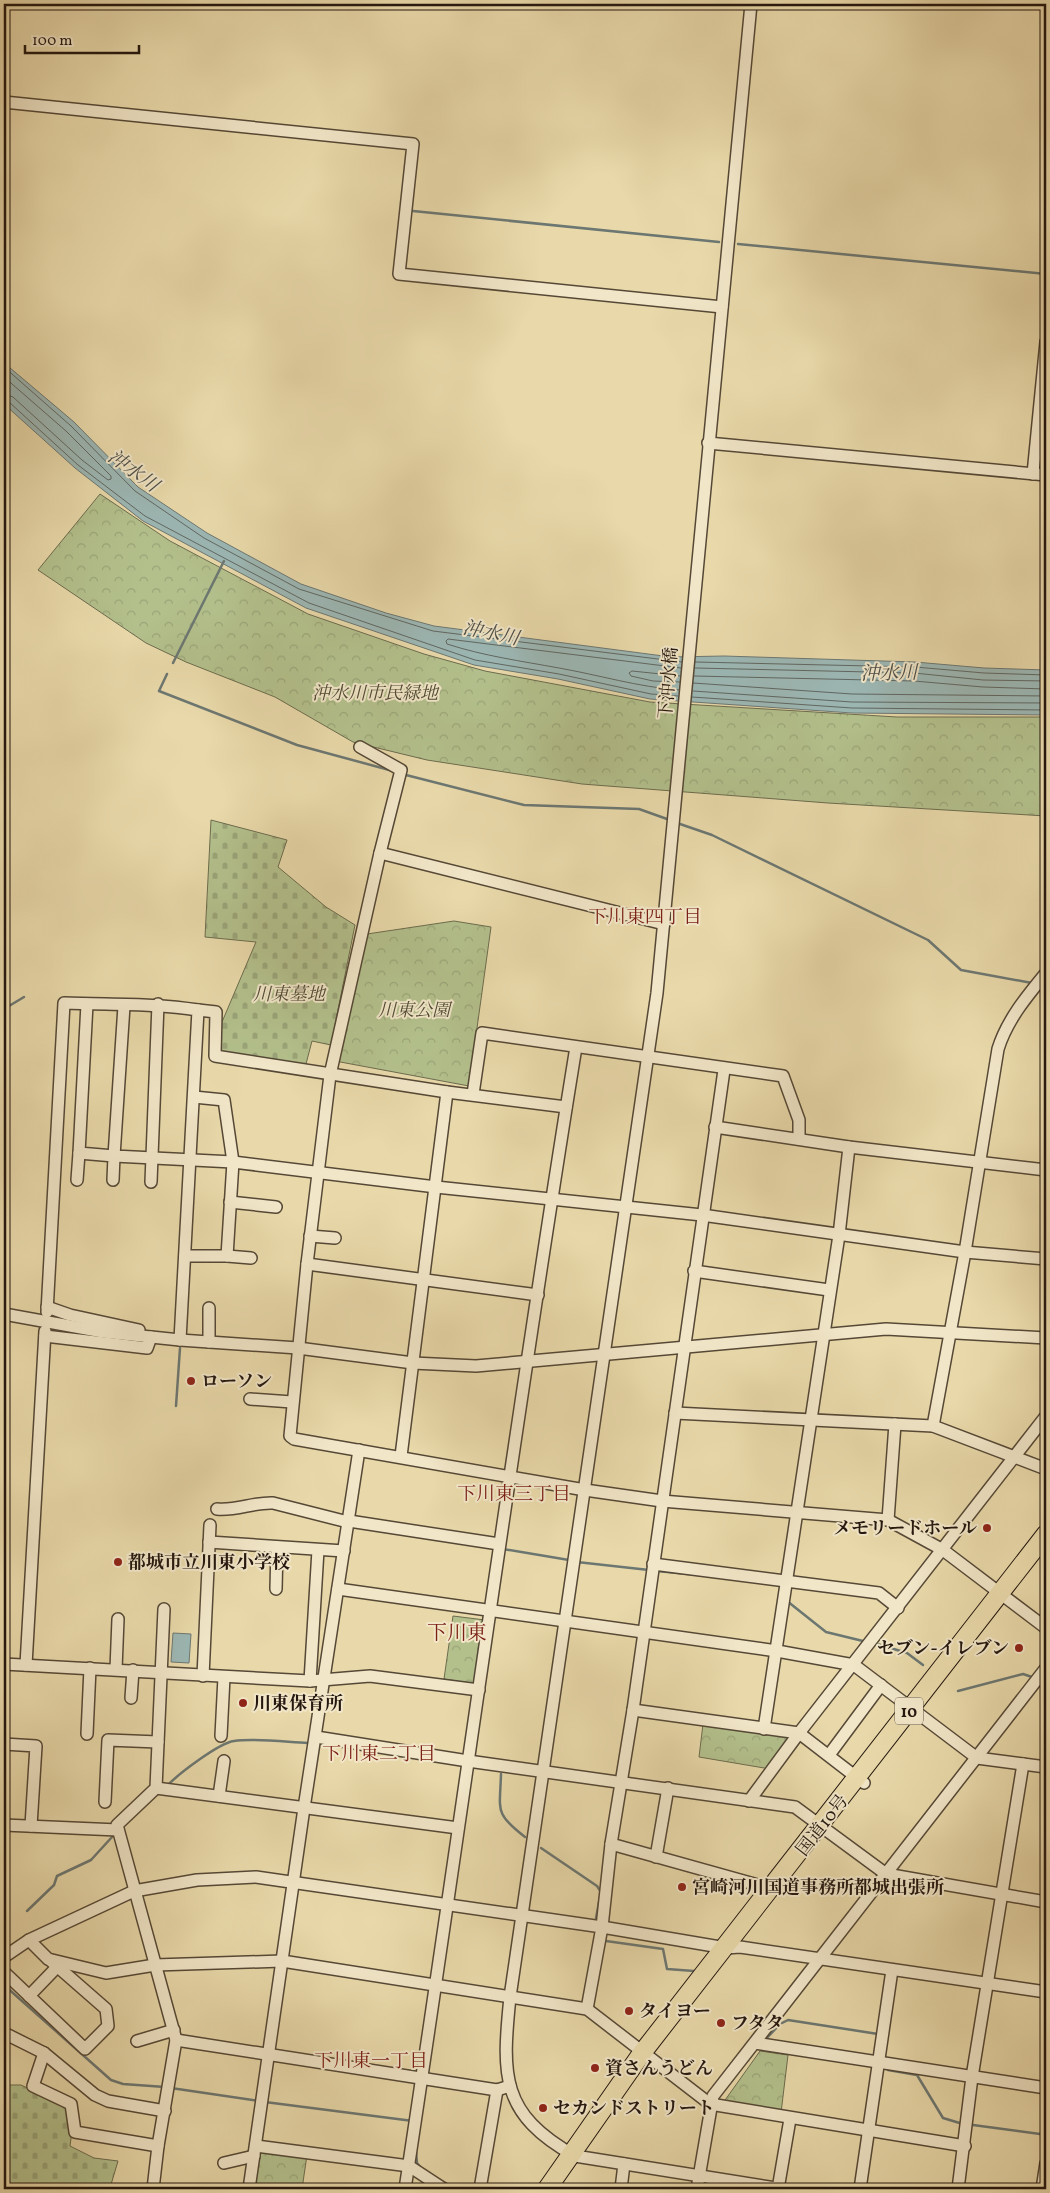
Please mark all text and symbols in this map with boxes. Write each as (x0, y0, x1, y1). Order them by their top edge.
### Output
scale bar (25, 22, 139, 54)
text: 100 m (32, 31, 72, 52)
water label: 沖水川 (102, 444, 165, 500)
water label: 沖水川 (460, 615, 523, 653)
street label: 下沖水橋 (654, 646, 685, 720)
water label: 沖水川 (860, 660, 920, 687)
park label: 沖水川市民緑地 (312, 682, 440, 707)
district label: 下川東四丁目 (588, 905, 702, 931)
park label: 川東墓地 (253, 983, 327, 1008)
park label: 川東公園 (378, 999, 453, 1024)
place label: ローソン (201, 1370, 272, 1395)
marker: ローソン (185, 1375, 197, 1387)
district label: 下川東三丁目 (457, 1482, 571, 1508)
place label: メモリードホール (833, 1517, 977, 1542)
marker: メモリードホール (981, 1522, 993, 1534)
place label: 都城市立川東小学校 (128, 1551, 290, 1576)
marker: 都城市立川東小学校 (112, 1556, 124, 1568)
district label: 下川東 (427, 1620, 487, 1648)
place label: セブン-イレブン (877, 1637, 1009, 1662)
marker: セブン-イレブン (1013, 1642, 1025, 1654)
place label: 川東保育所 (253, 1692, 343, 1717)
marker: 川東保育所 (237, 1697, 249, 1709)
road number: 10 (895, 1698, 923, 1724)
district label: 下川東二丁目 (322, 1742, 436, 1768)
street label: 国道10号 (791, 1790, 855, 1862)
place label: 宮崎河川国道事務所都城出張所 (692, 1876, 944, 1901)
marker: 宮崎河川国道事務所都城出張所 (676, 1881, 688, 1893)
place label: タイヨー (639, 2000, 711, 2025)
marker: タイヨー (623, 2005, 635, 2017)
place label: フタタ (731, 2012, 784, 2037)
marker: フタタ (715, 2017, 727, 2029)
district label: 下川東一丁目 (314, 2049, 428, 2075)
place label: 資さんうどん (605, 2057, 713, 2082)
marker: 資さんうどん (589, 2062, 601, 2074)
place label: セカンドストリート (553, 2097, 715, 2122)
marker: セカンドストリート (537, 2102, 549, 2114)

